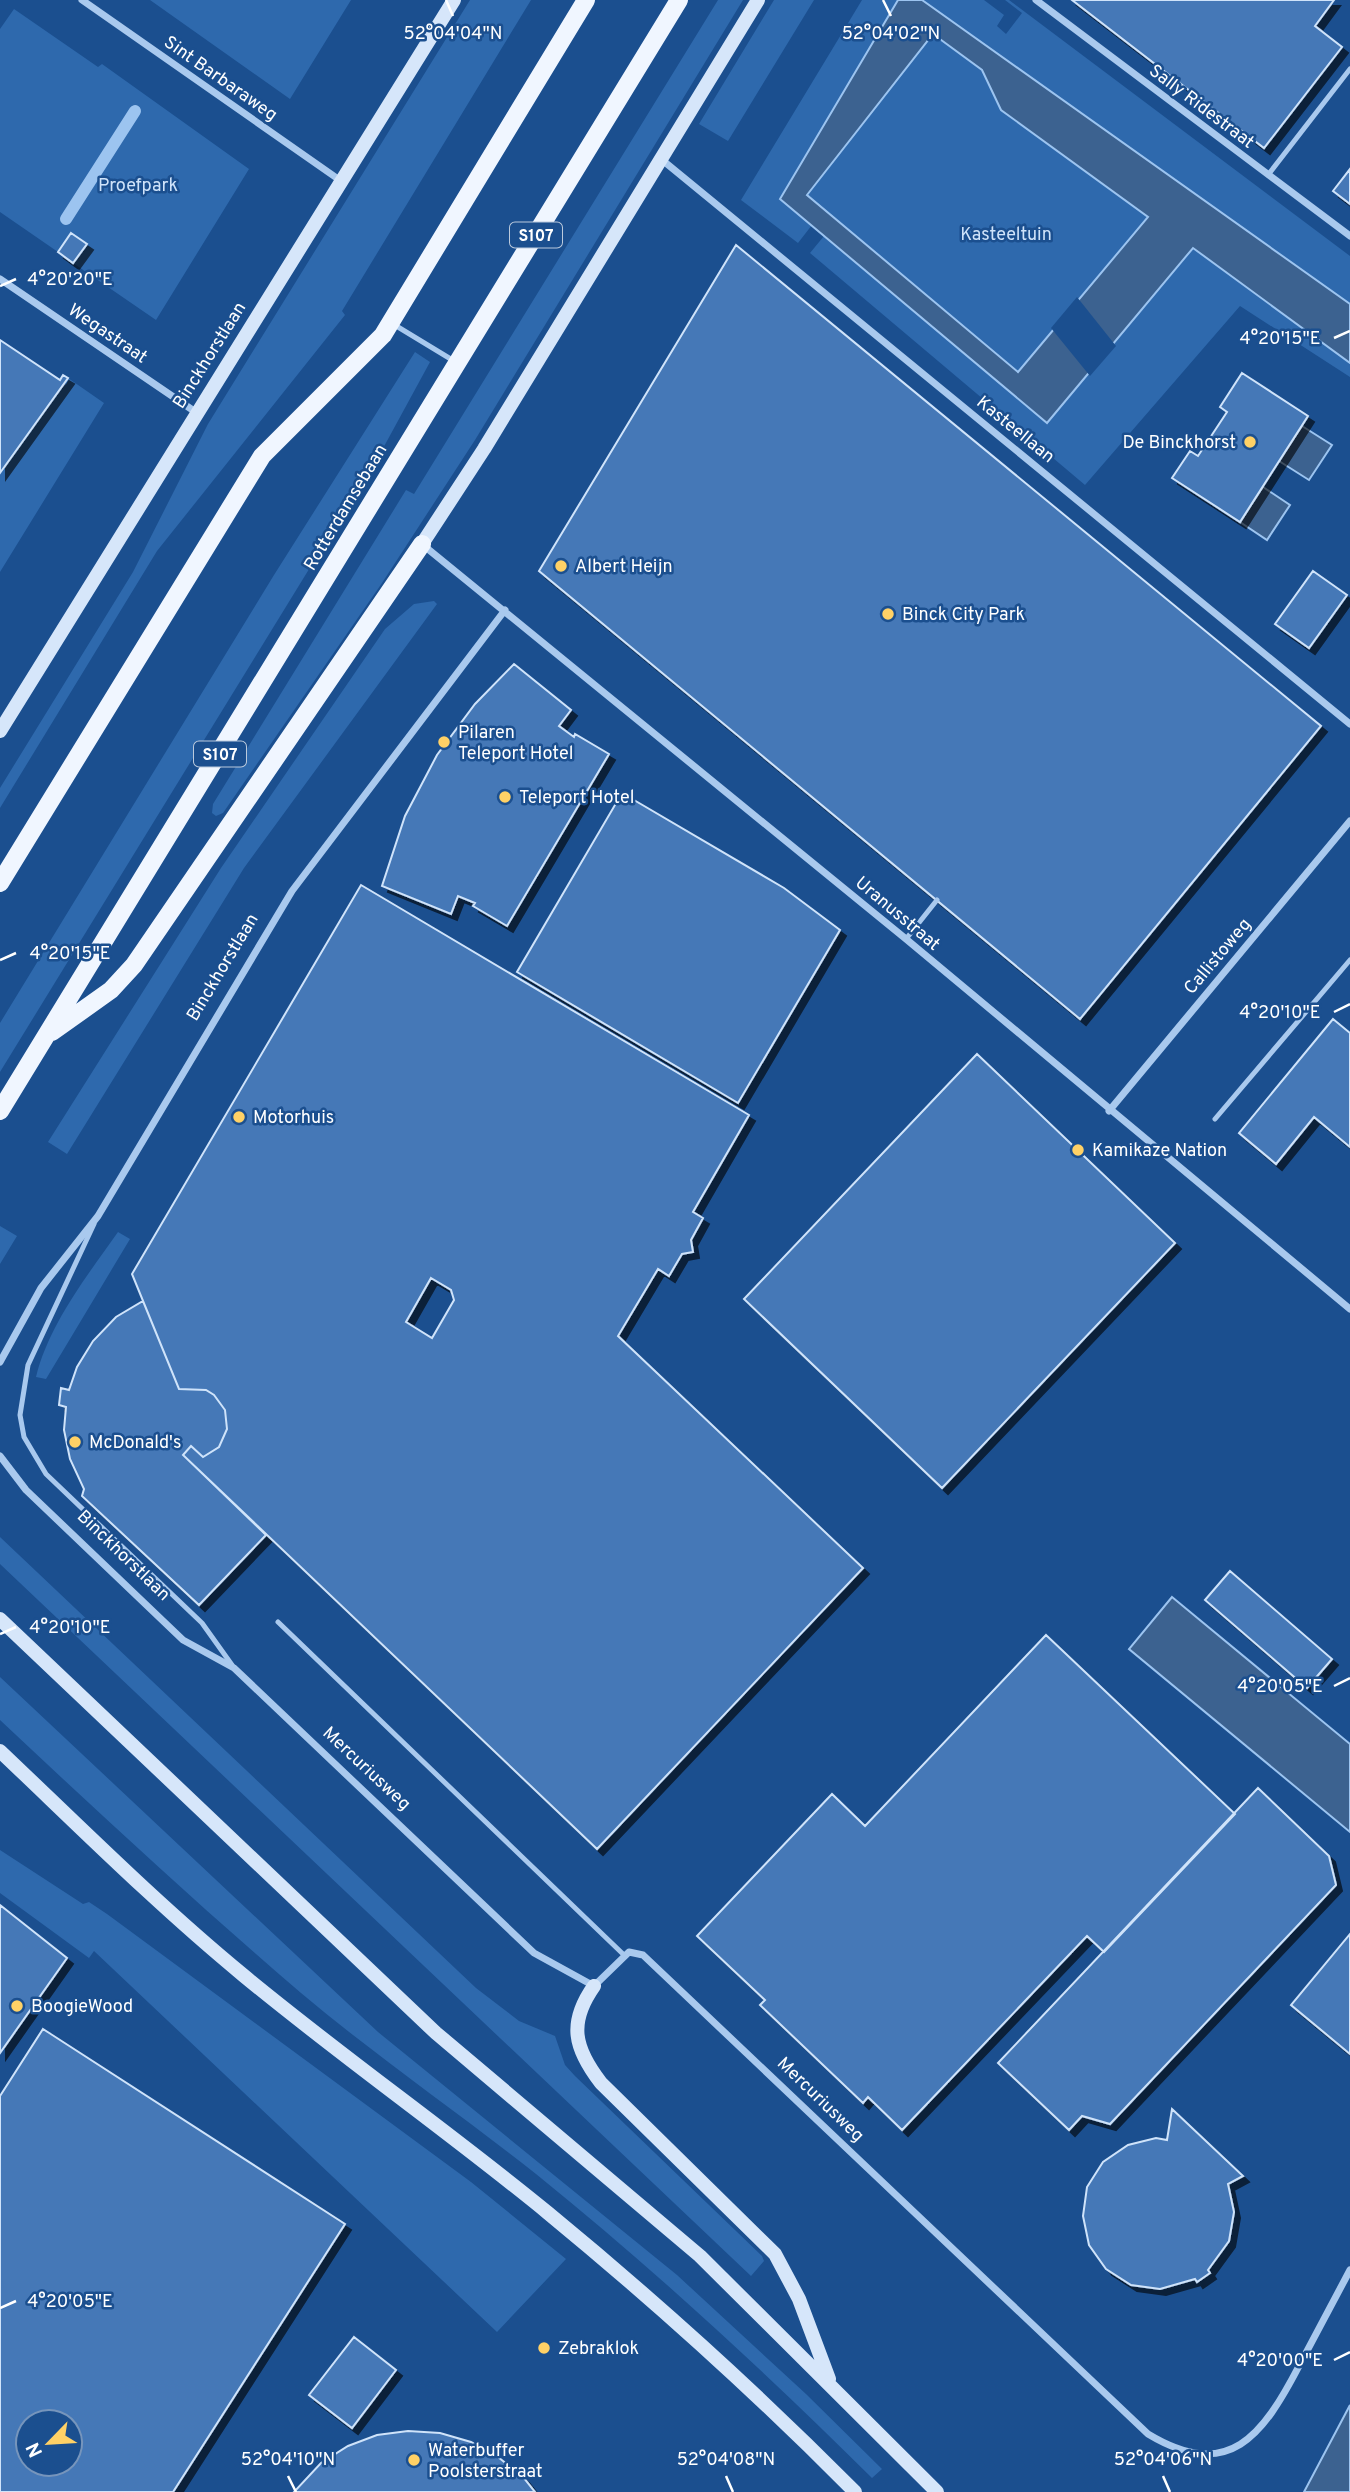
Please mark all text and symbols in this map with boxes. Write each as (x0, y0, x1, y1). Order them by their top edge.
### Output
text: 52°04'04"N (404, 23, 502, 46)
text: 52°04'02"N (842, 23, 940, 46)
street label: Sint Barbaraweg (159, 31, 281, 127)
street label: Sally Ridestraat (1144, 60, 1258, 154)
park label: Proefpark (98, 175, 178, 198)
road number: S107 (510, 222, 562, 247)
park label: Kasteeltuin (960, 224, 1052, 247)
text: 4°20'20"E (27, 269, 113, 292)
street label: Binckhorstlaan (168, 298, 252, 413)
street label: Wegastraat (63, 299, 151, 369)
text: 4°20'15"E (1240, 328, 1320, 351)
street label: Kasteellaan (971, 391, 1059, 469)
place label: De Binckhorst (1122, 432, 1236, 455)
marker: De Binckhorst (1242, 434, 1258, 450)
street label: Rotterdamsebaan (299, 440, 393, 575)
place label: Albert Heijn (575, 556, 673, 579)
marker: Albert Heijn (553, 558, 569, 574)
place label: Binck City Park (902, 604, 1025, 627)
marker: Binck City Park (880, 606, 896, 622)
place label: Pilaren Teleport Hotel (458, 722, 573, 766)
marker: Pilaren Teleport Hotel (436, 734, 452, 750)
road number: S107 (194, 741, 246, 766)
place label: Teleport Hotel (519, 787, 634, 810)
marker: Teleport Hotel (497, 789, 513, 805)
street label: Uranusstraat (850, 872, 944, 956)
street label: Binckhorstlaan (182, 910, 264, 1026)
street label: Callistoweg (1180, 914, 1257, 1000)
text: 4°20'15"E (30, 943, 110, 966)
text: 4°20'10"E (1239, 1002, 1321, 1025)
place label: Motorhuis (253, 1107, 334, 1130)
marker: Motorhuis (231, 1109, 247, 1125)
place label: Kamikaze Nation (1092, 1140, 1227, 1163)
marker: Kamikaze Nation (1070, 1142, 1086, 1158)
place label: McDonald's (89, 1432, 181, 1455)
marker: McDonald's (67, 1434, 83, 1450)
street label: Binckhorstlaan (71, 1506, 175, 1606)
text: 4°20'10"E (29, 1617, 111, 1640)
text: 4°20'05"E (1237, 1676, 1323, 1699)
street label: Mercuriusweg (317, 1722, 415, 1816)
place label: BoogieWood (31, 1996, 133, 2019)
marker: BoogieWood (9, 1998, 25, 2014)
street label: Mercuriusweg (771, 2053, 868, 2148)
text: 4°20'05"E (27, 2291, 113, 2314)
place label: Zebraklok (558, 2338, 639, 2361)
marker: Zebraklok (536, 2340, 552, 2356)
text: 4°20'00"E (1237, 2350, 1323, 2373)
north arrow (14, 2408, 84, 2478)
text: N (22, 2438, 49, 2461)
place label: Waterbuffer Poolsterstraat (428, 2440, 543, 2484)
text: 52°04'10"N (241, 2449, 335, 2472)
text: 52°04'08"N (677, 2449, 775, 2472)
text: 52°04'06"N (1114, 2449, 1212, 2472)
marker: Waterbuffer Poolsterstraat (406, 2452, 422, 2468)

